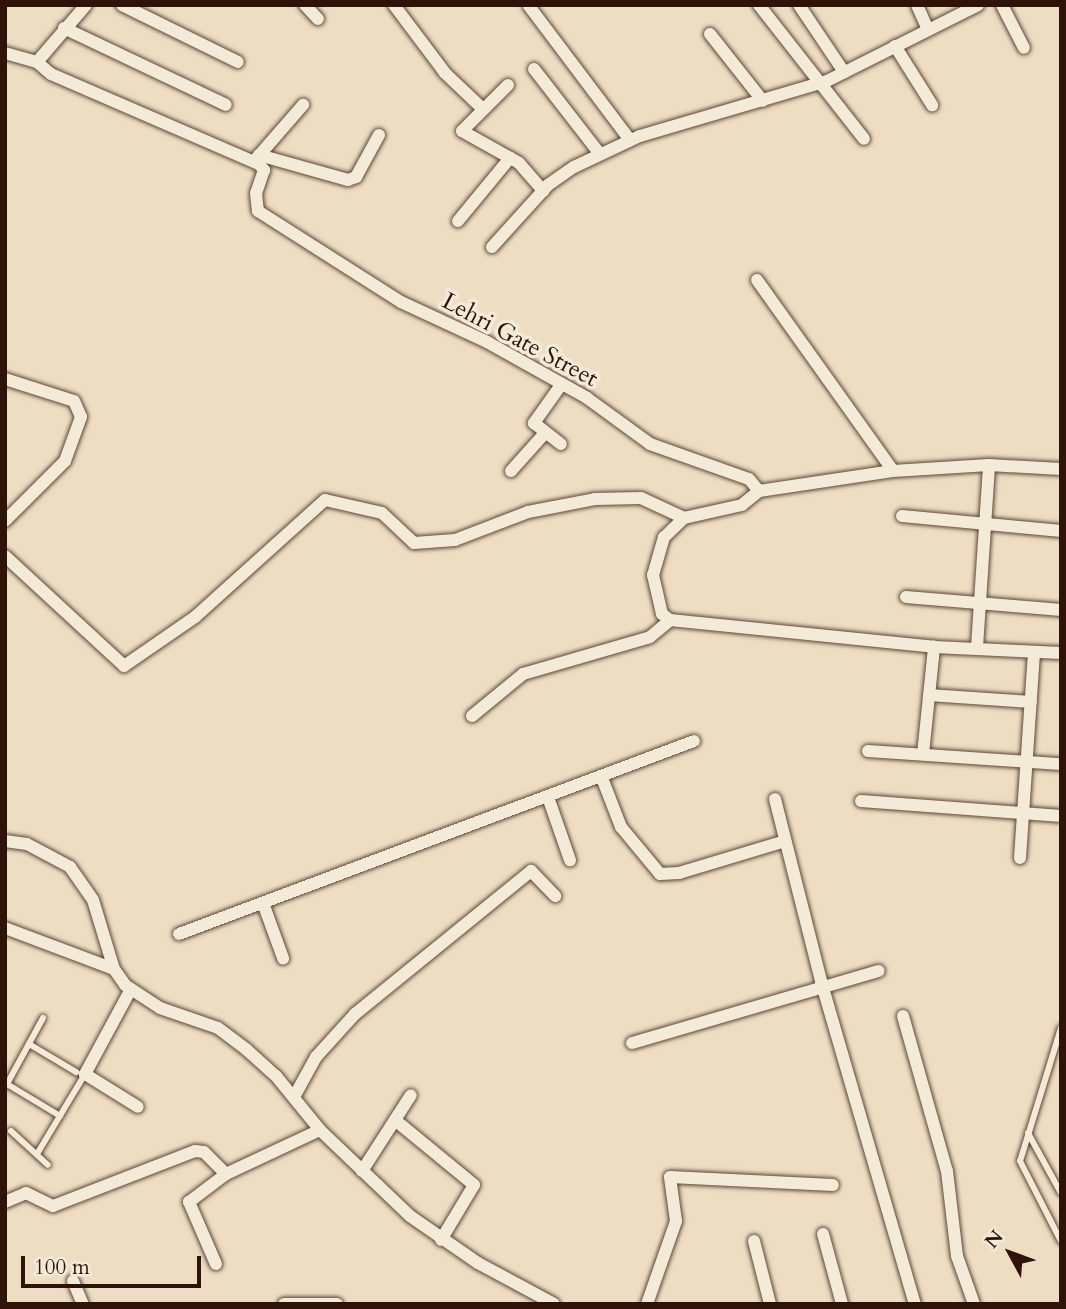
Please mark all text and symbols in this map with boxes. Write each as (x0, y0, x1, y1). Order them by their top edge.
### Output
street label: Lehri Gate Street (437, 287, 603, 393)
north arrow (975, 1218, 1045, 1288)
text: N (979, 1224, 1009, 1254)
scale bar (24, 1242, 205, 1286)
text: 100 m (34, 1253, 90, 1282)

